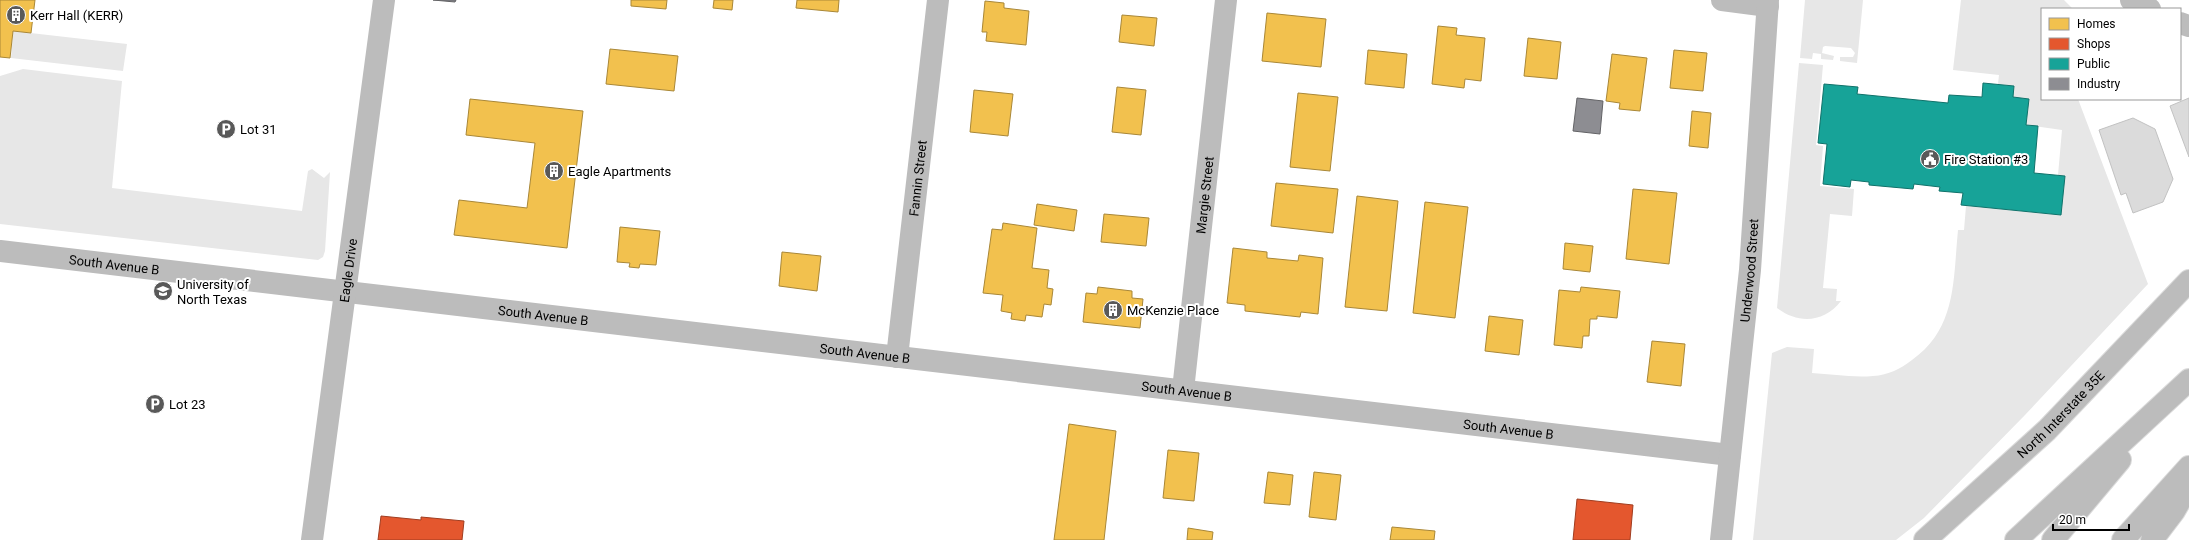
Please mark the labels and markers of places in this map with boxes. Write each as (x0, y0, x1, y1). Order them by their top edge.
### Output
building icon: Kerr Hall (KERR) (5, 4, 27, 26)
place label: Kerr Hall (KERR) (30, 8, 123, 23)
parking icon: Lot 31 (215, 118, 237, 140)
place label: Lot 31 (240, 122, 277, 137)
public building icon: Fire Station #3 (1919, 148, 1941, 170)
place label: Fire Station #3 (1944, 152, 2028, 167)
building icon: Eagle Apartments (543, 160, 565, 182)
place label: Eagle Apartments (568, 164, 672, 179)
place label: University of North Texas (177, 277, 249, 307)
school or university icon: University of North Texas (152, 280, 174, 302)
building icon: McKenzie Place (1102, 299, 1124, 321)
place label: McKenzie Place (1127, 303, 1219, 318)
parking icon: Lot 23 (144, 393, 166, 415)
place label: Lot 23 (169, 397, 206, 412)

